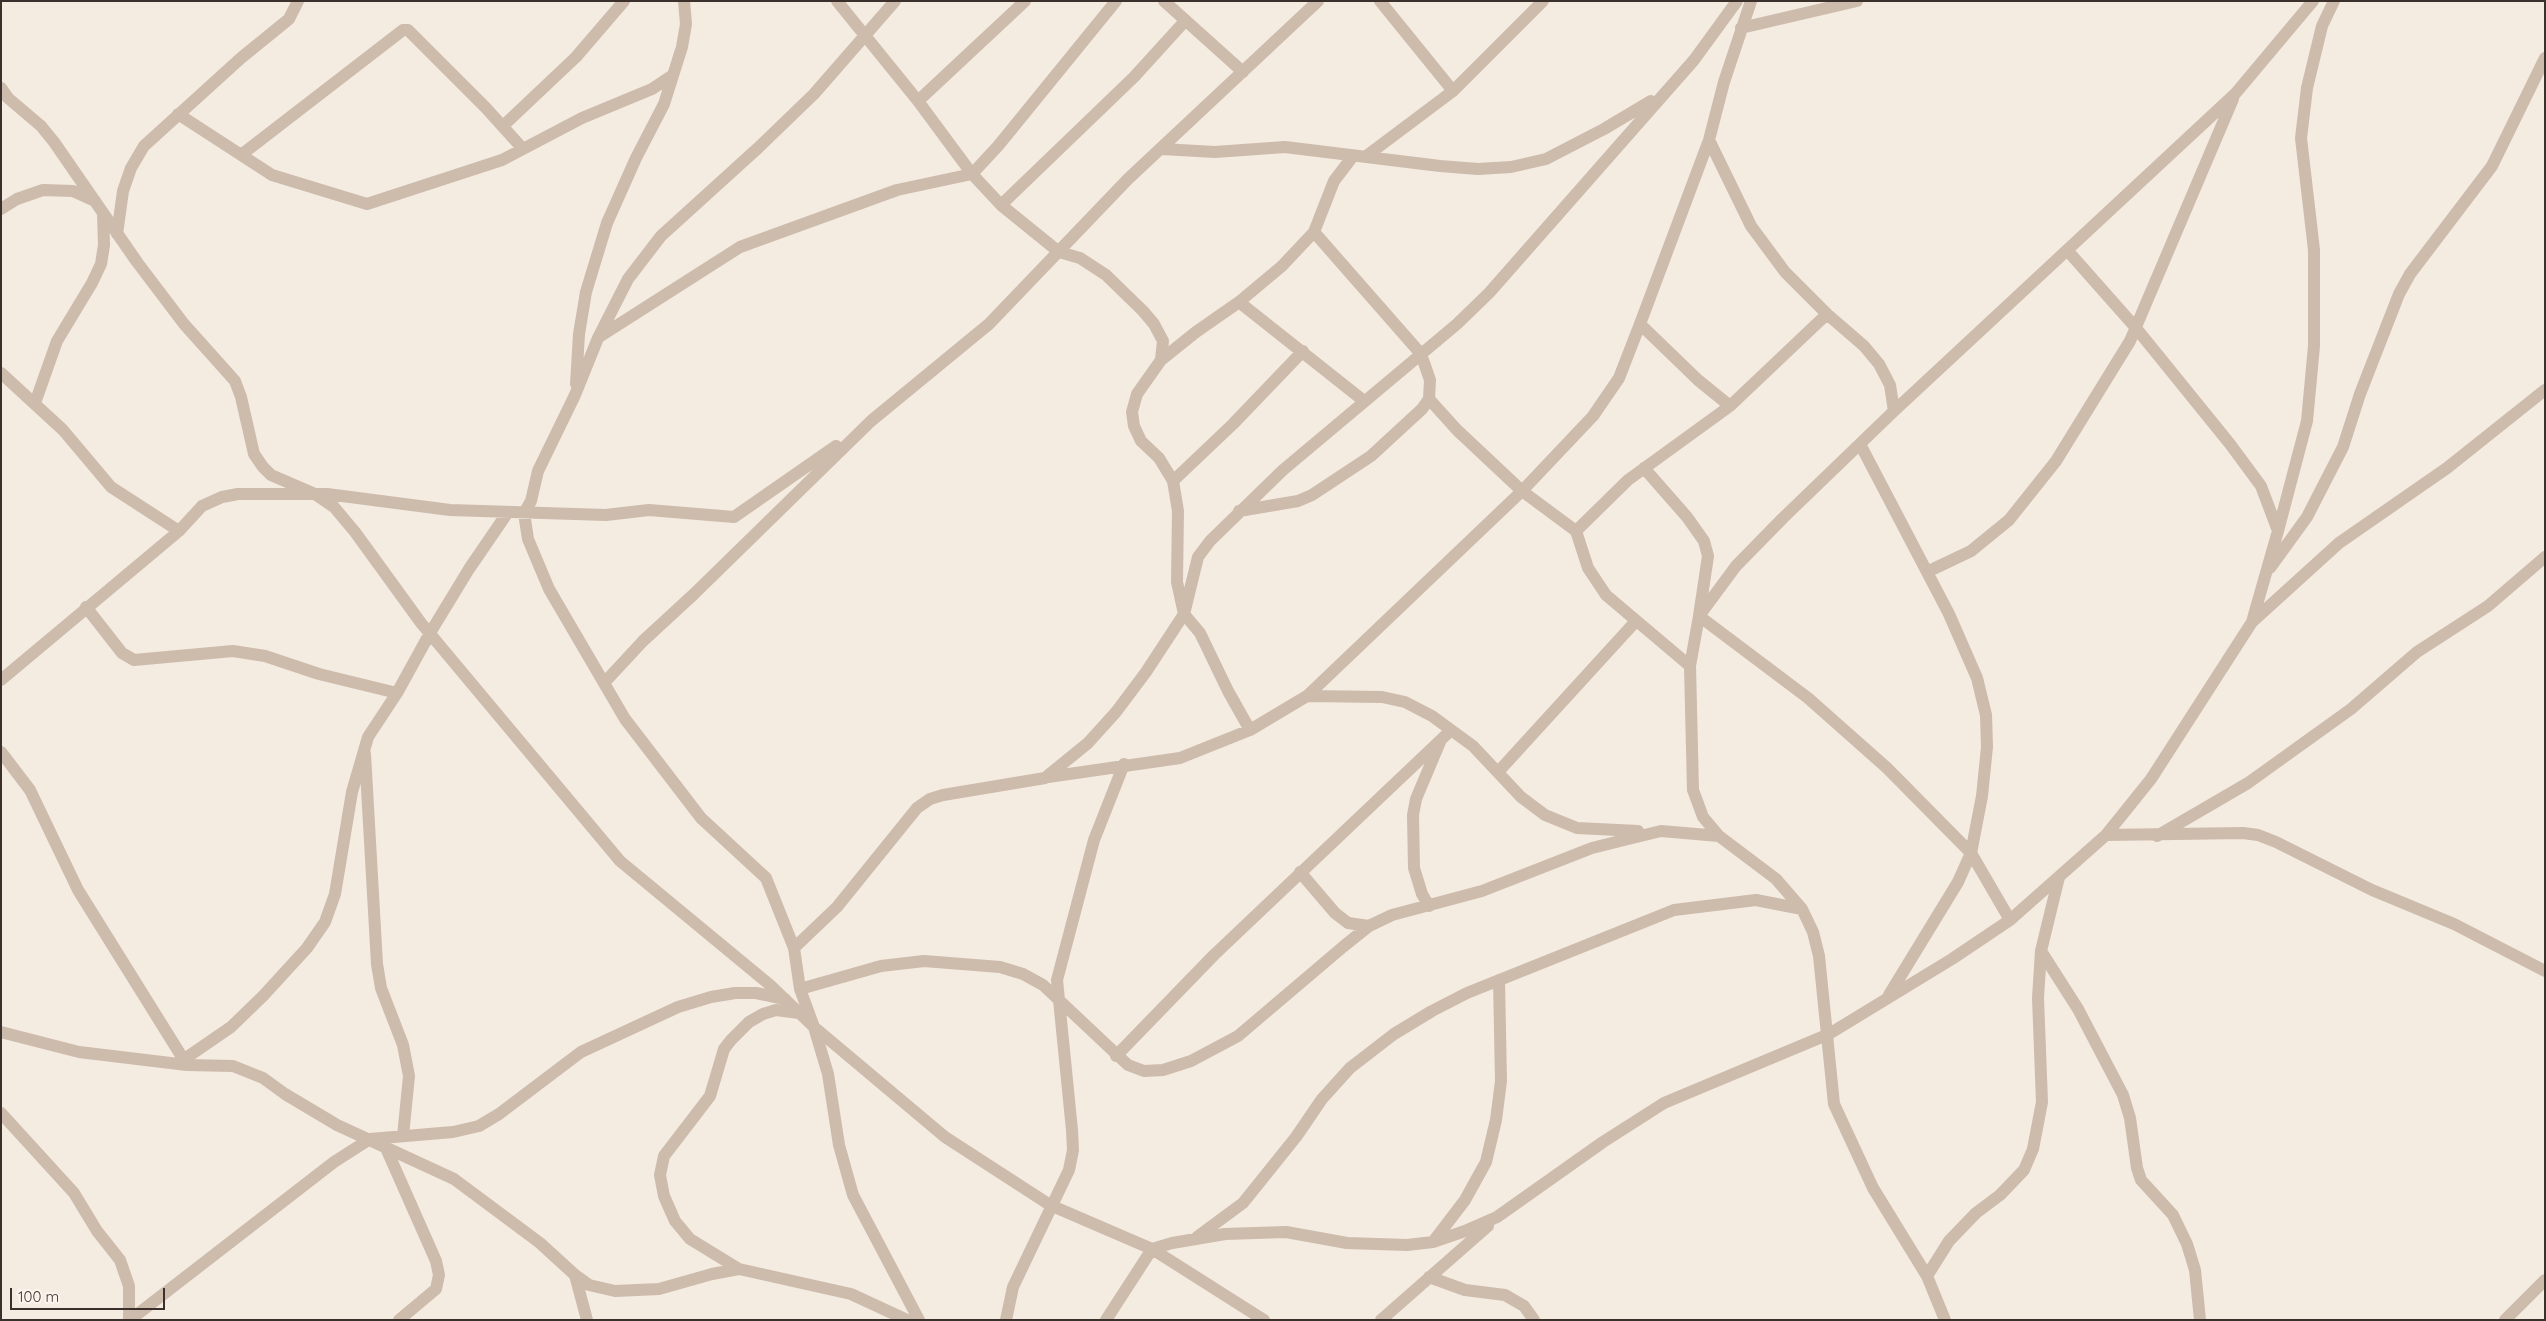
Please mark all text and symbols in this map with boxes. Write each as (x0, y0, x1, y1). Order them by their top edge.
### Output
scale bar (12, 1278, 168, 1310)
text: 100 m (18, 1287, 59, 1306)

